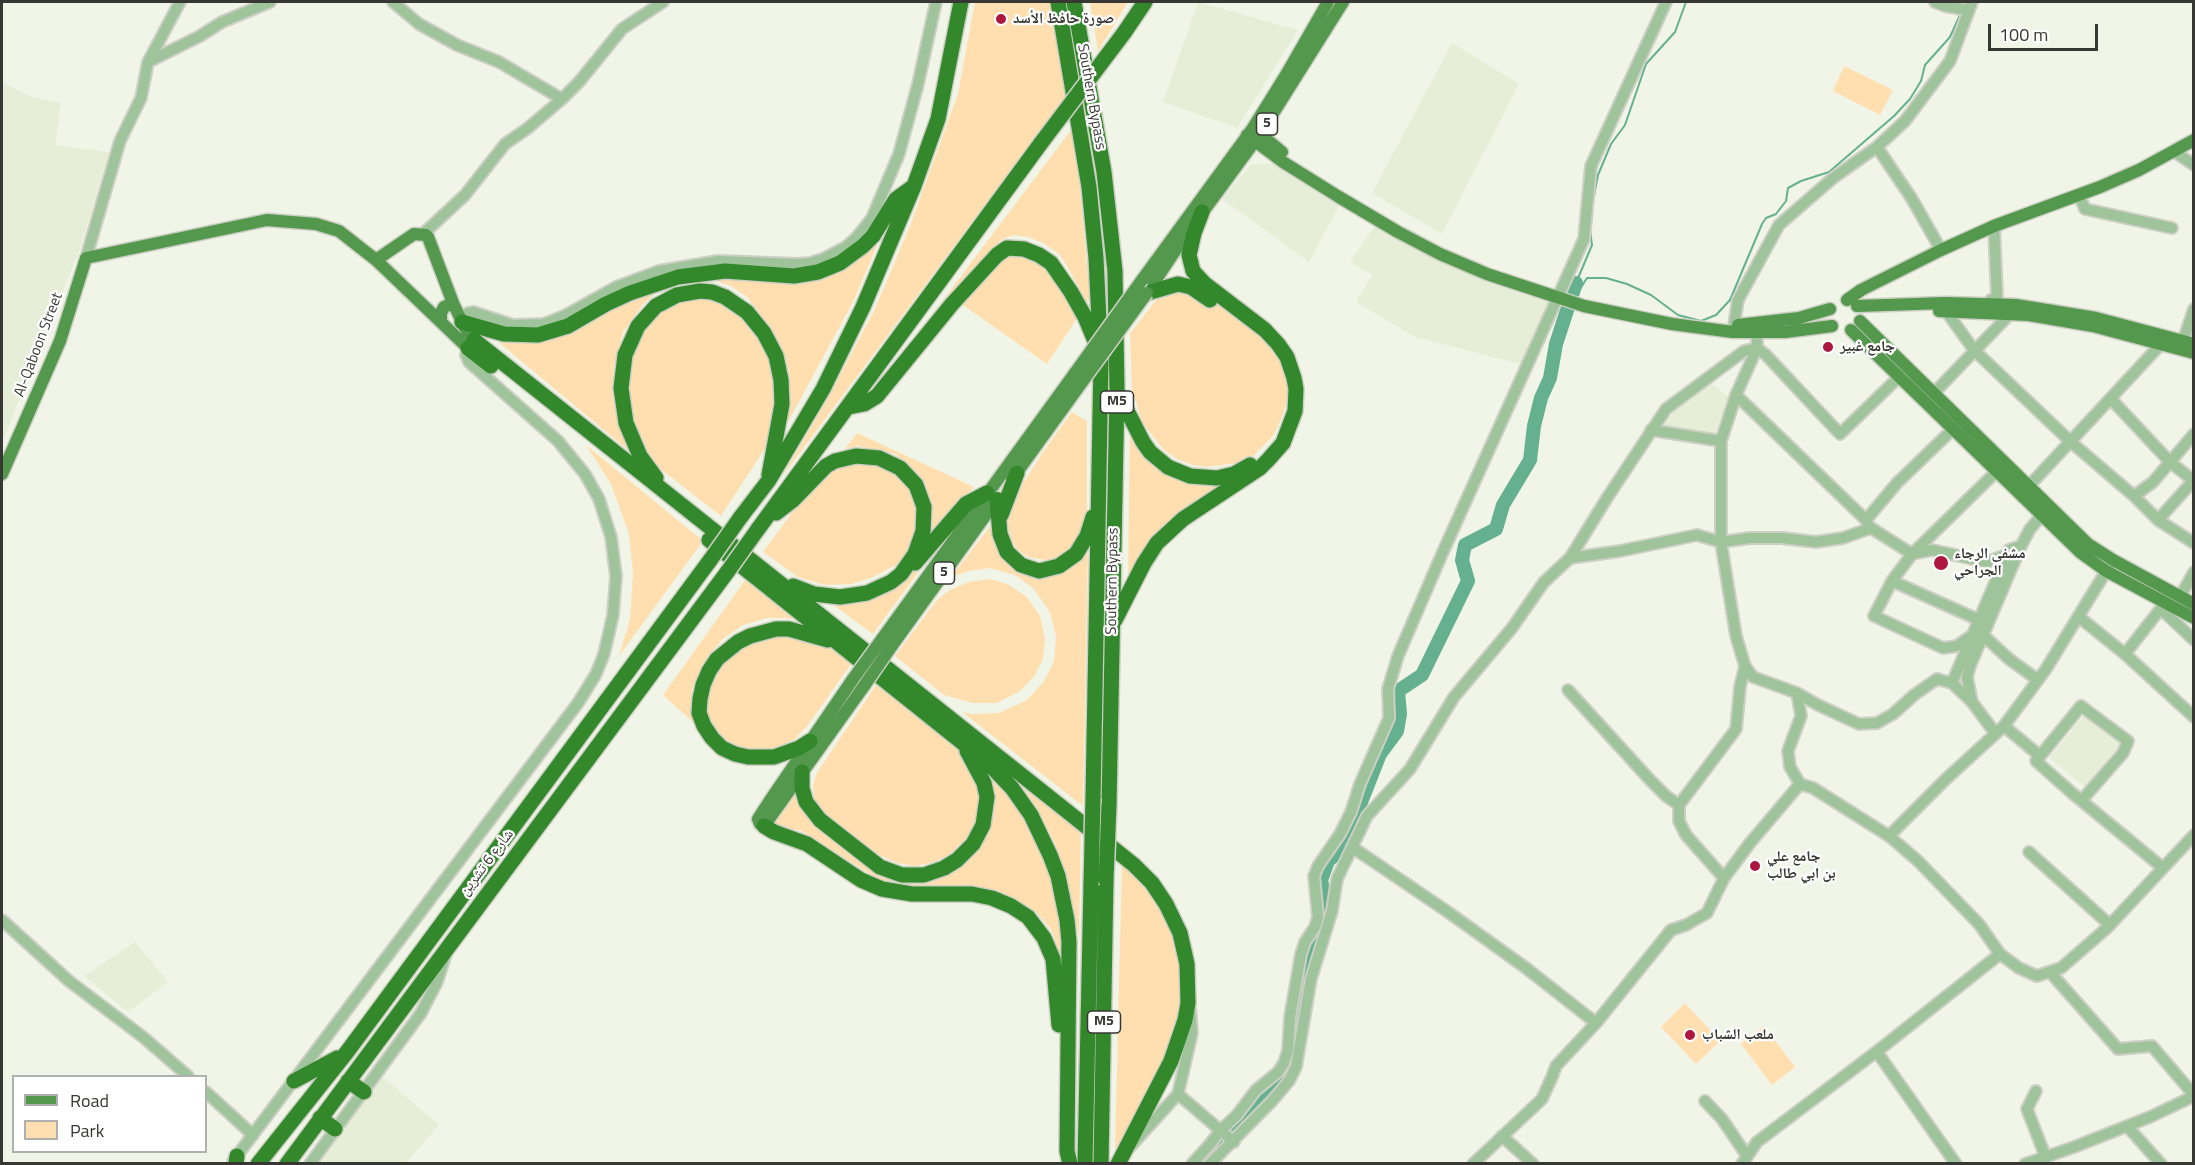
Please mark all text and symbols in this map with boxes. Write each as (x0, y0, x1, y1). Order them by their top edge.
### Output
place label: صورة حافظ الأسد (1013, 10, 1114, 28)
marker: صورة حافظ الأسد (994, 12, 1008, 26)
scale bar (1991, 12, 2100, 50)
text: 100 m (1999, 21, 2048, 48)
street label: Southern Bypass (1073, 43, 1109, 151)
road number: 5 (1256, 113, 1278, 135)
street label: Al-Qaboon Street (11, 290, 67, 400)
place label: جامع غبير (1840, 338, 1895, 356)
marker: جامع غبير (1821, 340, 1835, 354)
road number: M5 (1100, 391, 1134, 413)
street label: Southern Bypass (1103, 527, 1123, 635)
place label: مشفى الرجاء الجراحي (1954, 545, 2026, 580)
marker: مشفى الرجاء الجراحي (1932, 554, 1950, 572)
road number: 5 (934, 562, 954, 584)
street label: شارع 6 تشرين (456, 826, 518, 900)
place label: جامع علي بن ابي طالب (1767, 848, 1836, 883)
marker: جامع علي بن ابي طالب (1748, 859, 1762, 873)
road number: M5 (1088, 1011, 1120, 1033)
place label: ملعب الشباب (1702, 1026, 1774, 1044)
marker: ملعب الشباب (1683, 1028, 1697, 1042)
legend (12, 1075, 207, 1153)
text: Road (70, 1087, 109, 1114)
text: Park (70, 1117, 104, 1144)

